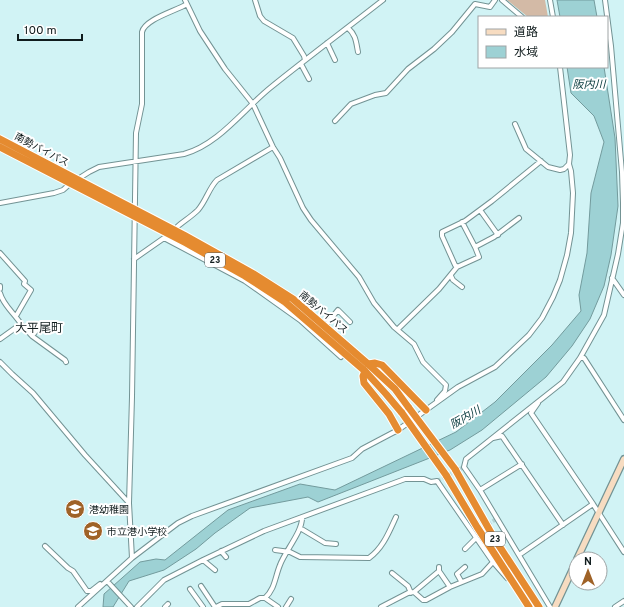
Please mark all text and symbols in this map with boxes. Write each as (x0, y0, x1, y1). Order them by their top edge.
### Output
scale bar (18, 16, 82, 42)
legend (478, 16, 608, 68)
text: 100 m (24, 23, 57, 39)
text: 道路 (514, 25, 538, 41)
text: 水域 (514, 45, 538, 61)
water label: 阪内川 (573, 78, 606, 92)
street label: 南勢バイパス (12, 131, 71, 170)
road number: 23 (205, 253, 225, 267)
street label: 南勢バイパス (296, 289, 350, 337)
district label: 大平尾町 (15, 321, 63, 337)
water label: 阪内川 (448, 403, 484, 432)
school or university icon: 港幼稚園 (64, 498, 86, 520)
place label: 港幼稚園 (89, 504, 129, 517)
school or university icon: 市立港小学校 (82, 520, 104, 542)
place label: 市立港小学校 (107, 526, 167, 539)
road number: 23 (485, 532, 505, 546)
north arrow (568, 551, 608, 591)
text: N (584, 555, 592, 569)

